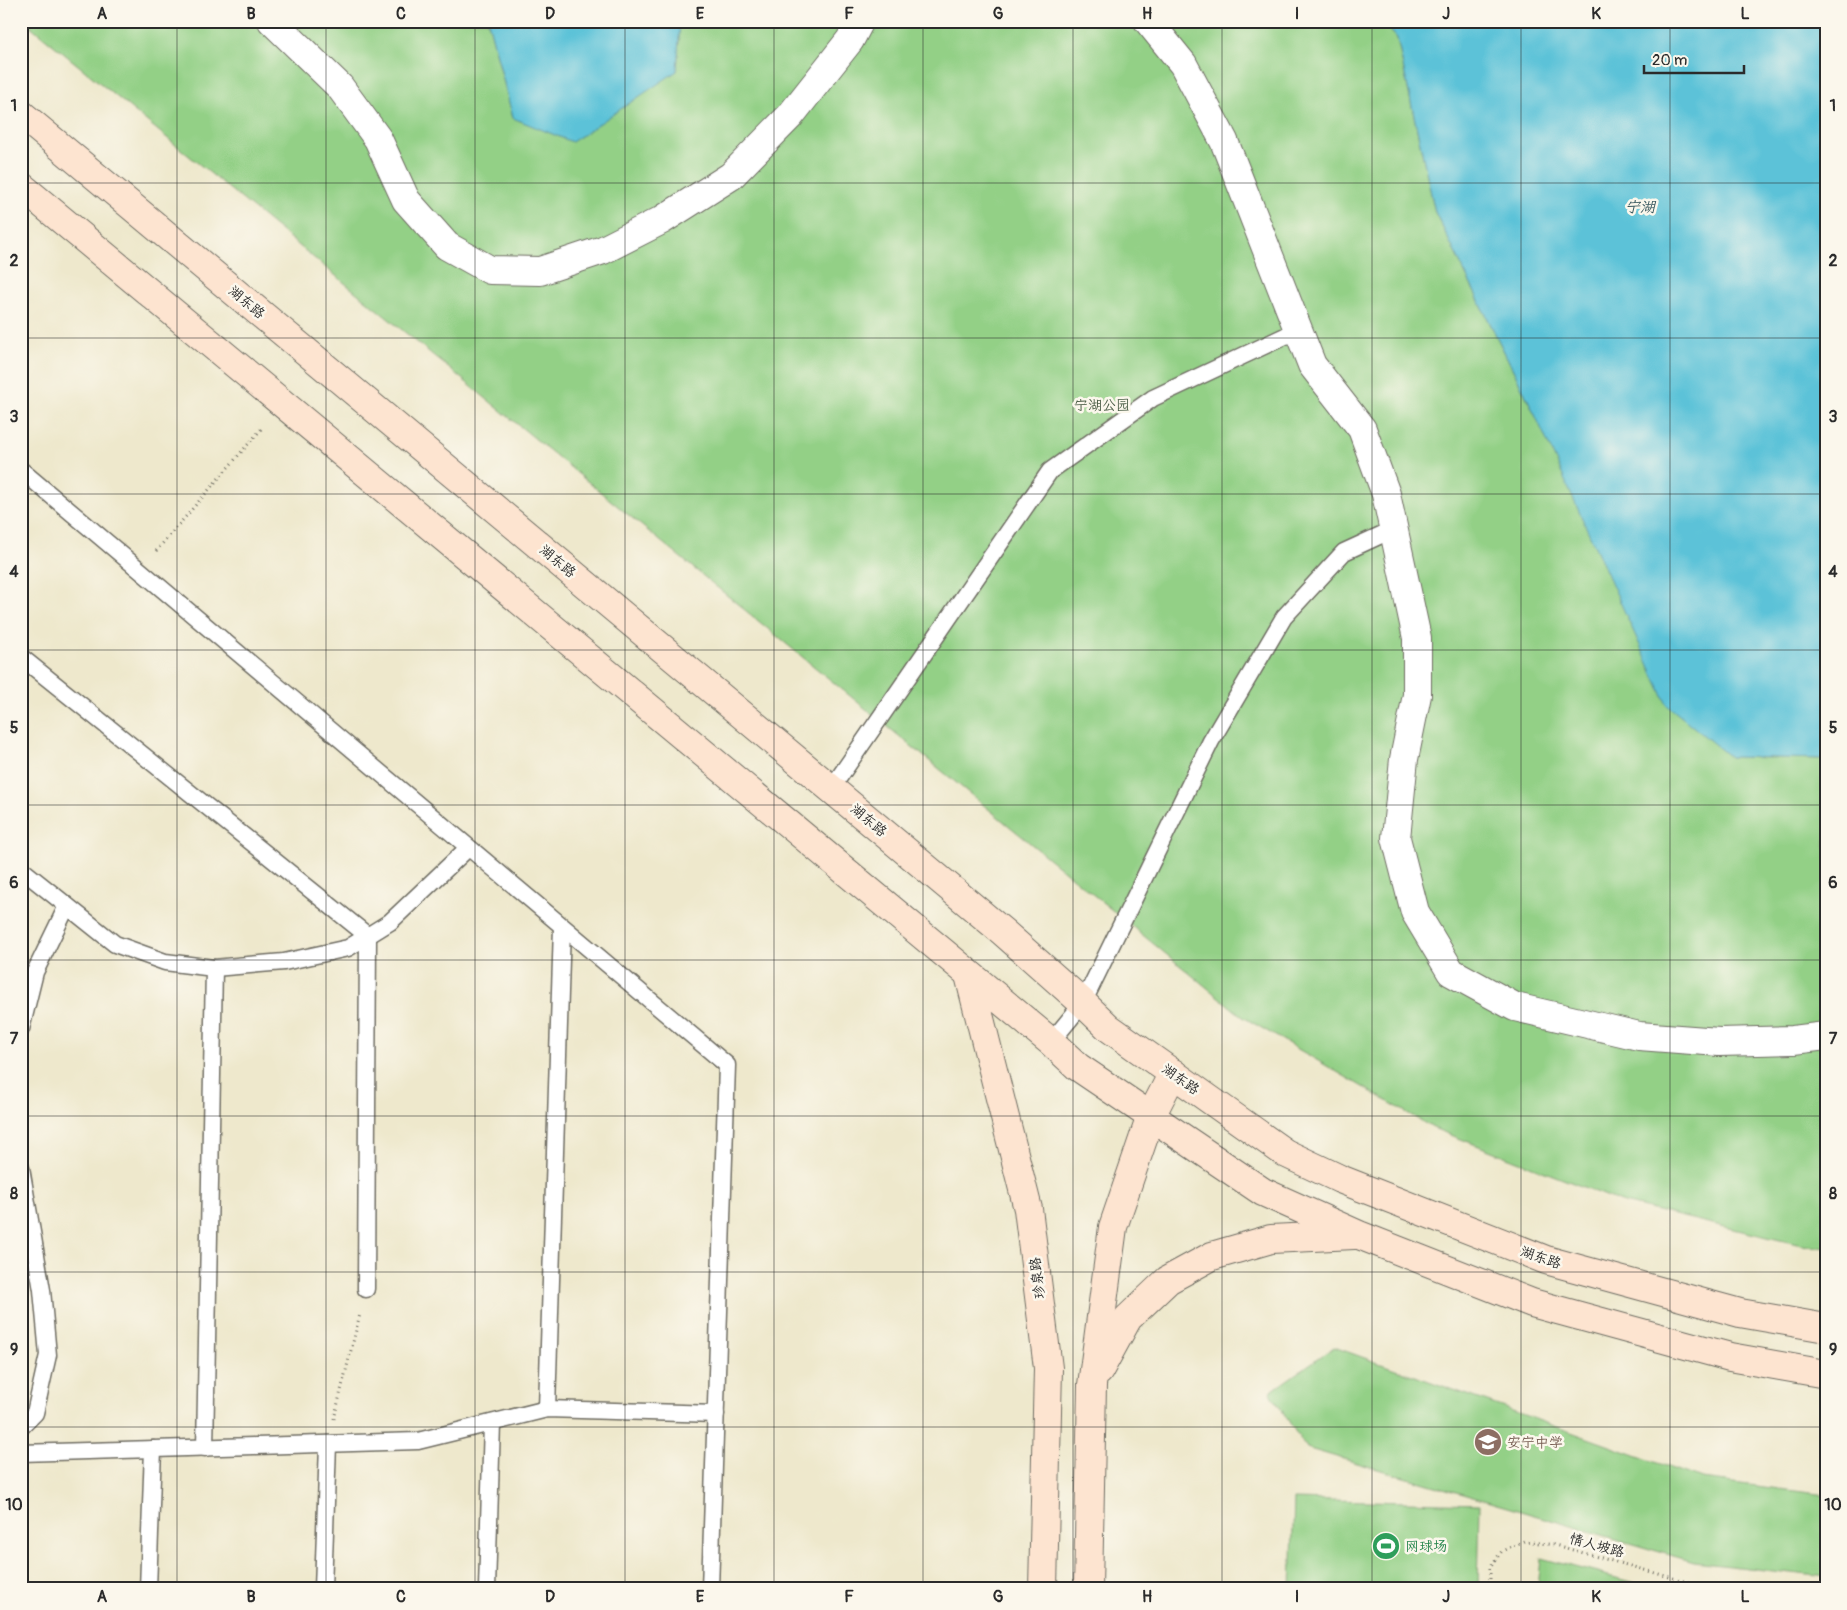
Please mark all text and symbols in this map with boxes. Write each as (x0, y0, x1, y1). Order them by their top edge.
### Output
text: A (97, 4, 108, 24)
text: B (246, 4, 256, 24)
text: C (396, 4, 406, 24)
text: D (545, 4, 555, 24)
text: E (696, 4, 705, 24)
text: F (844, 4, 854, 24)
text: G (993, 4, 1004, 24)
text: H (1142, 4, 1152, 24)
text: I (1295, 4, 1299, 24)
text: J (1442, 4, 1450, 24)
text: K (1591, 4, 1601, 24)
text: L (1740, 4, 1750, 24)
scale bar (1644, 42, 1744, 74)
text: 20 m (1652, 51, 1687, 70)
text: 1 (11, 96, 17, 116)
text: 1 (1830, 96, 1836, 116)
water label: 宁湖 (1625, 198, 1657, 217)
text: 2 (10, 251, 19, 271)
text: 2 (1829, 251, 1838, 271)
street label: 湖东路 (225, 282, 268, 322)
park label: 宁湖公园 (1074, 397, 1130, 414)
text: 3 (10, 407, 19, 427)
text: 3 (1829, 407, 1838, 427)
street label: 湖东路 (536, 541, 579, 581)
text: 4 (9, 562, 19, 582)
text: 4 (1828, 562, 1838, 582)
text: 5 (10, 718, 19, 738)
text: 5 (1829, 718, 1838, 738)
street label: 湖东路 (847, 800, 890, 840)
text: 6 (9, 873, 19, 893)
text: 6 (1828, 873, 1838, 893)
text: 7 (10, 1029, 19, 1049)
text: 7 (1829, 1029, 1838, 1049)
street label: 湖东路 (1159, 1060, 1203, 1098)
text: 8 (10, 1184, 18, 1204)
text: 8 (1829, 1184, 1837, 1204)
street label: 湖东路 (1518, 1243, 1563, 1272)
street label: 珍泉路 (1027, 1256, 1048, 1300)
text: 9 (10, 1340, 18, 1360)
text: 9 (1829, 1340, 1837, 1360)
school or university icon: 安宁中学 (1473, 1427, 1503, 1457)
place label: 安宁中学 (1507, 1434, 1563, 1451)
text: 10 (5, 1495, 23, 1515)
text: 10 (1824, 1495, 1842, 1515)
street label: 情人坡路 (1568, 1530, 1626, 1561)
sports icon: 网球场 (1371, 1531, 1401, 1561)
place label: 网球场 (1405, 1538, 1447, 1555)
text: A (97, 1587, 108, 1607)
text: B (246, 1587, 256, 1607)
text: C (396, 1587, 406, 1607)
text: D (545, 1587, 555, 1607)
text: E (696, 1587, 705, 1607)
text: F (844, 1587, 854, 1607)
text: G (993, 1587, 1004, 1607)
text: H (1142, 1587, 1152, 1607)
text: I (1295, 1587, 1299, 1607)
text: J (1442, 1587, 1450, 1607)
text: K (1591, 1587, 1601, 1607)
text: L (1740, 1587, 1750, 1607)

